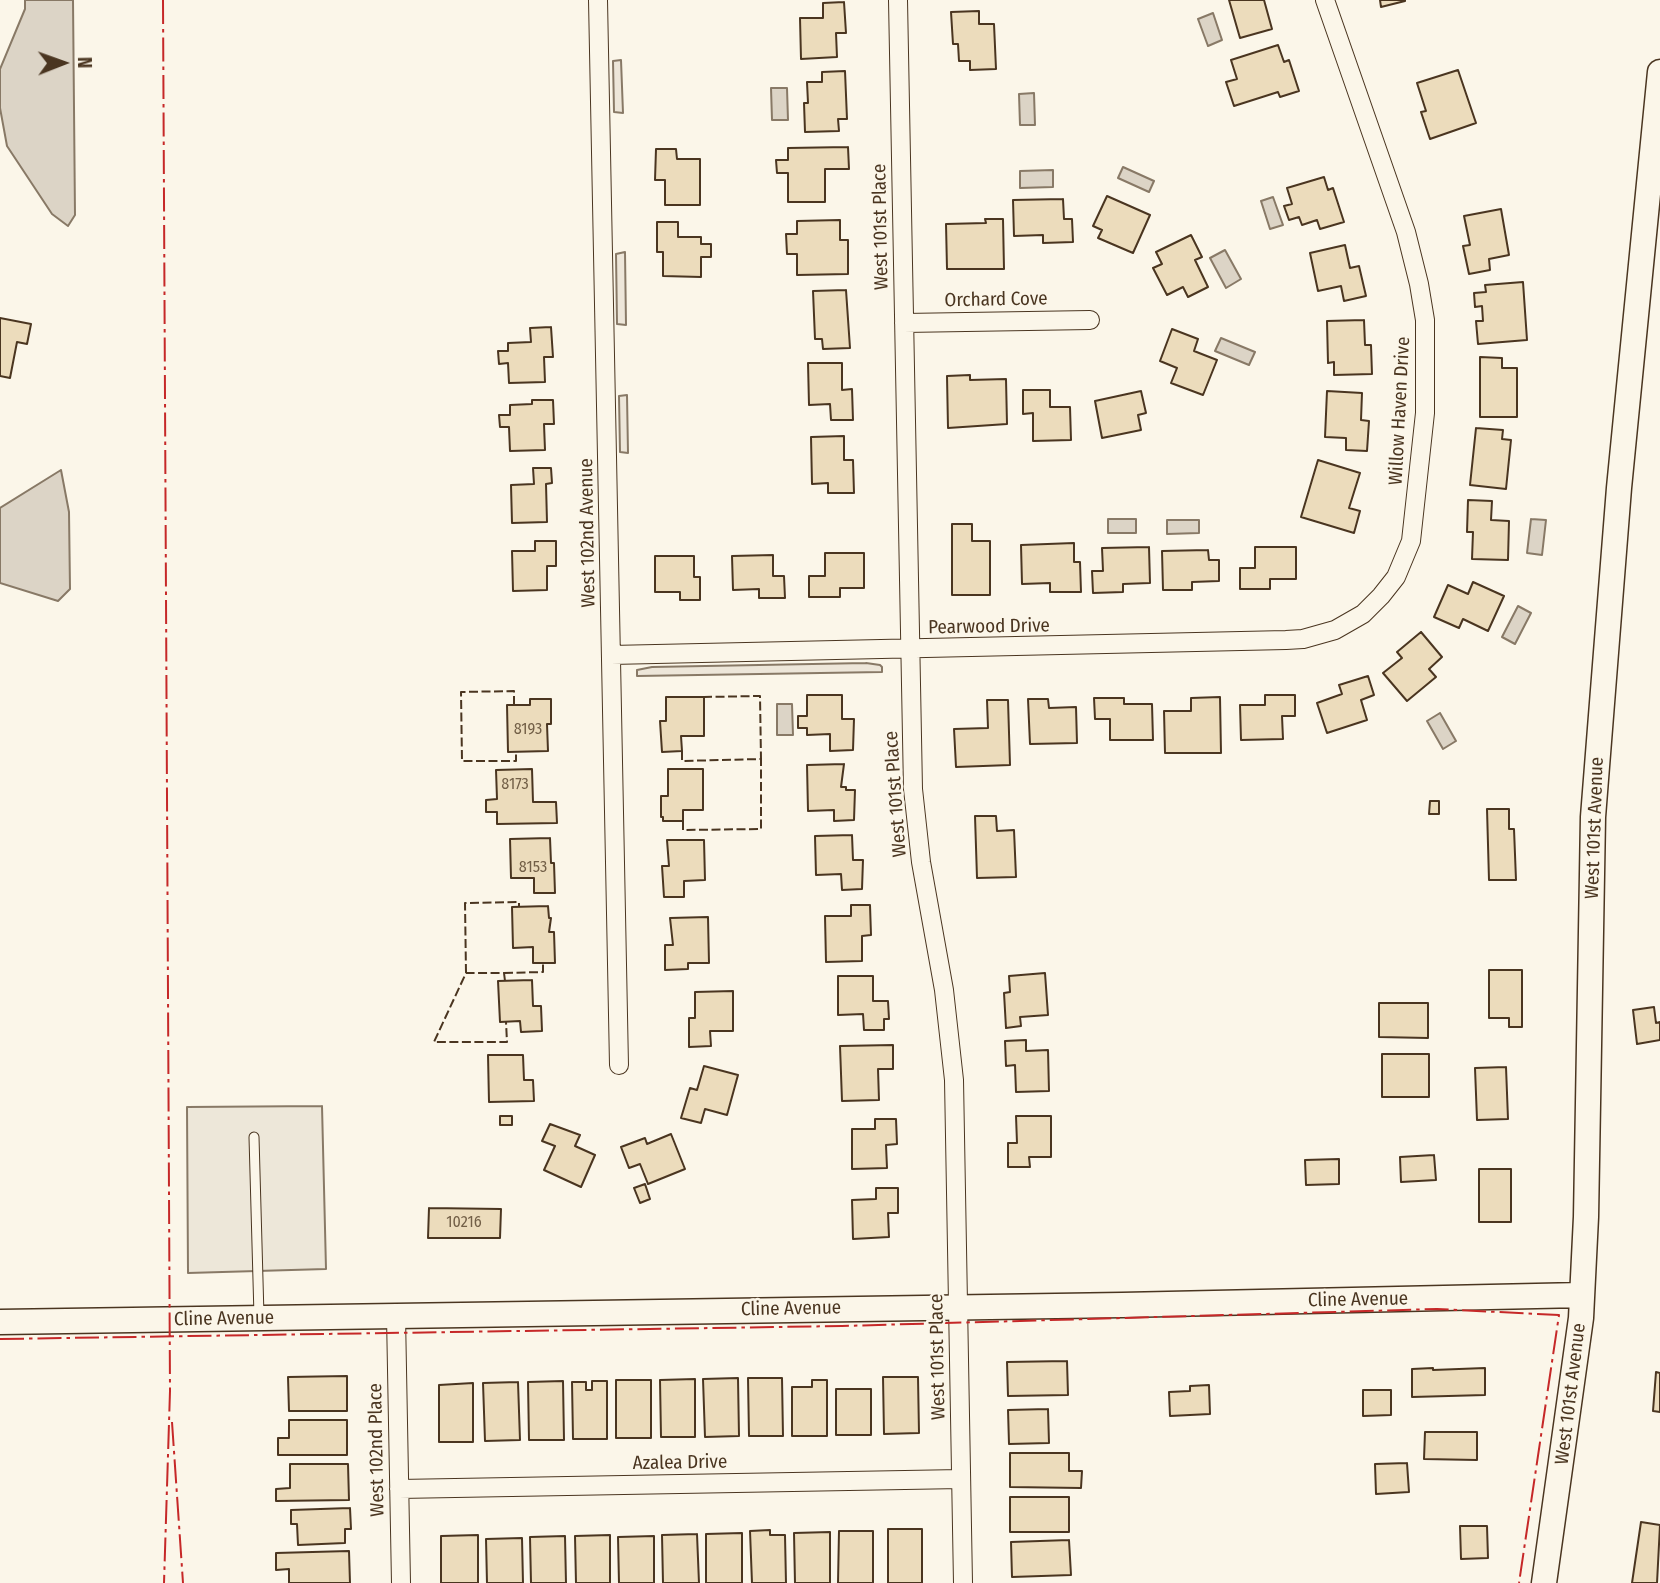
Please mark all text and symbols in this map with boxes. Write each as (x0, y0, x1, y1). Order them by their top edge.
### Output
north arrow (28, 28, 98, 98)
text: N (73, 57, 96, 69)
street label: West 101st Place (868, 164, 894, 290)
street label: Orchard Cove (944, 288, 1048, 312)
street label: Willow Haven Drive (1385, 336, 1415, 486)
street label: West 102nd Avenue (575, 458, 601, 608)
street label: Pearwood Drive (928, 615, 1050, 639)
house number: 8193 (514, 720, 542, 740)
street label: West 101st Place (880, 730, 912, 858)
street label: West 101st Avenue (1581, 756, 1609, 900)
house number: 8173 (501, 775, 529, 795)
house number: 8153 (519, 858, 547, 878)
house number: 10216 (446, 1213, 482, 1233)
street label: Cline Avenue (1308, 1288, 1408, 1312)
street label: West 101st Place (925, 1294, 951, 1420)
street label: Cline Avenue (741, 1297, 841, 1321)
street label: Cline Avenue (174, 1307, 274, 1331)
street label: West 101st Avenue (1551, 1322, 1591, 1466)
street label: West 102nd Place (364, 1383, 390, 1517)
street label: Azalea Drive (633, 1451, 727, 1475)

